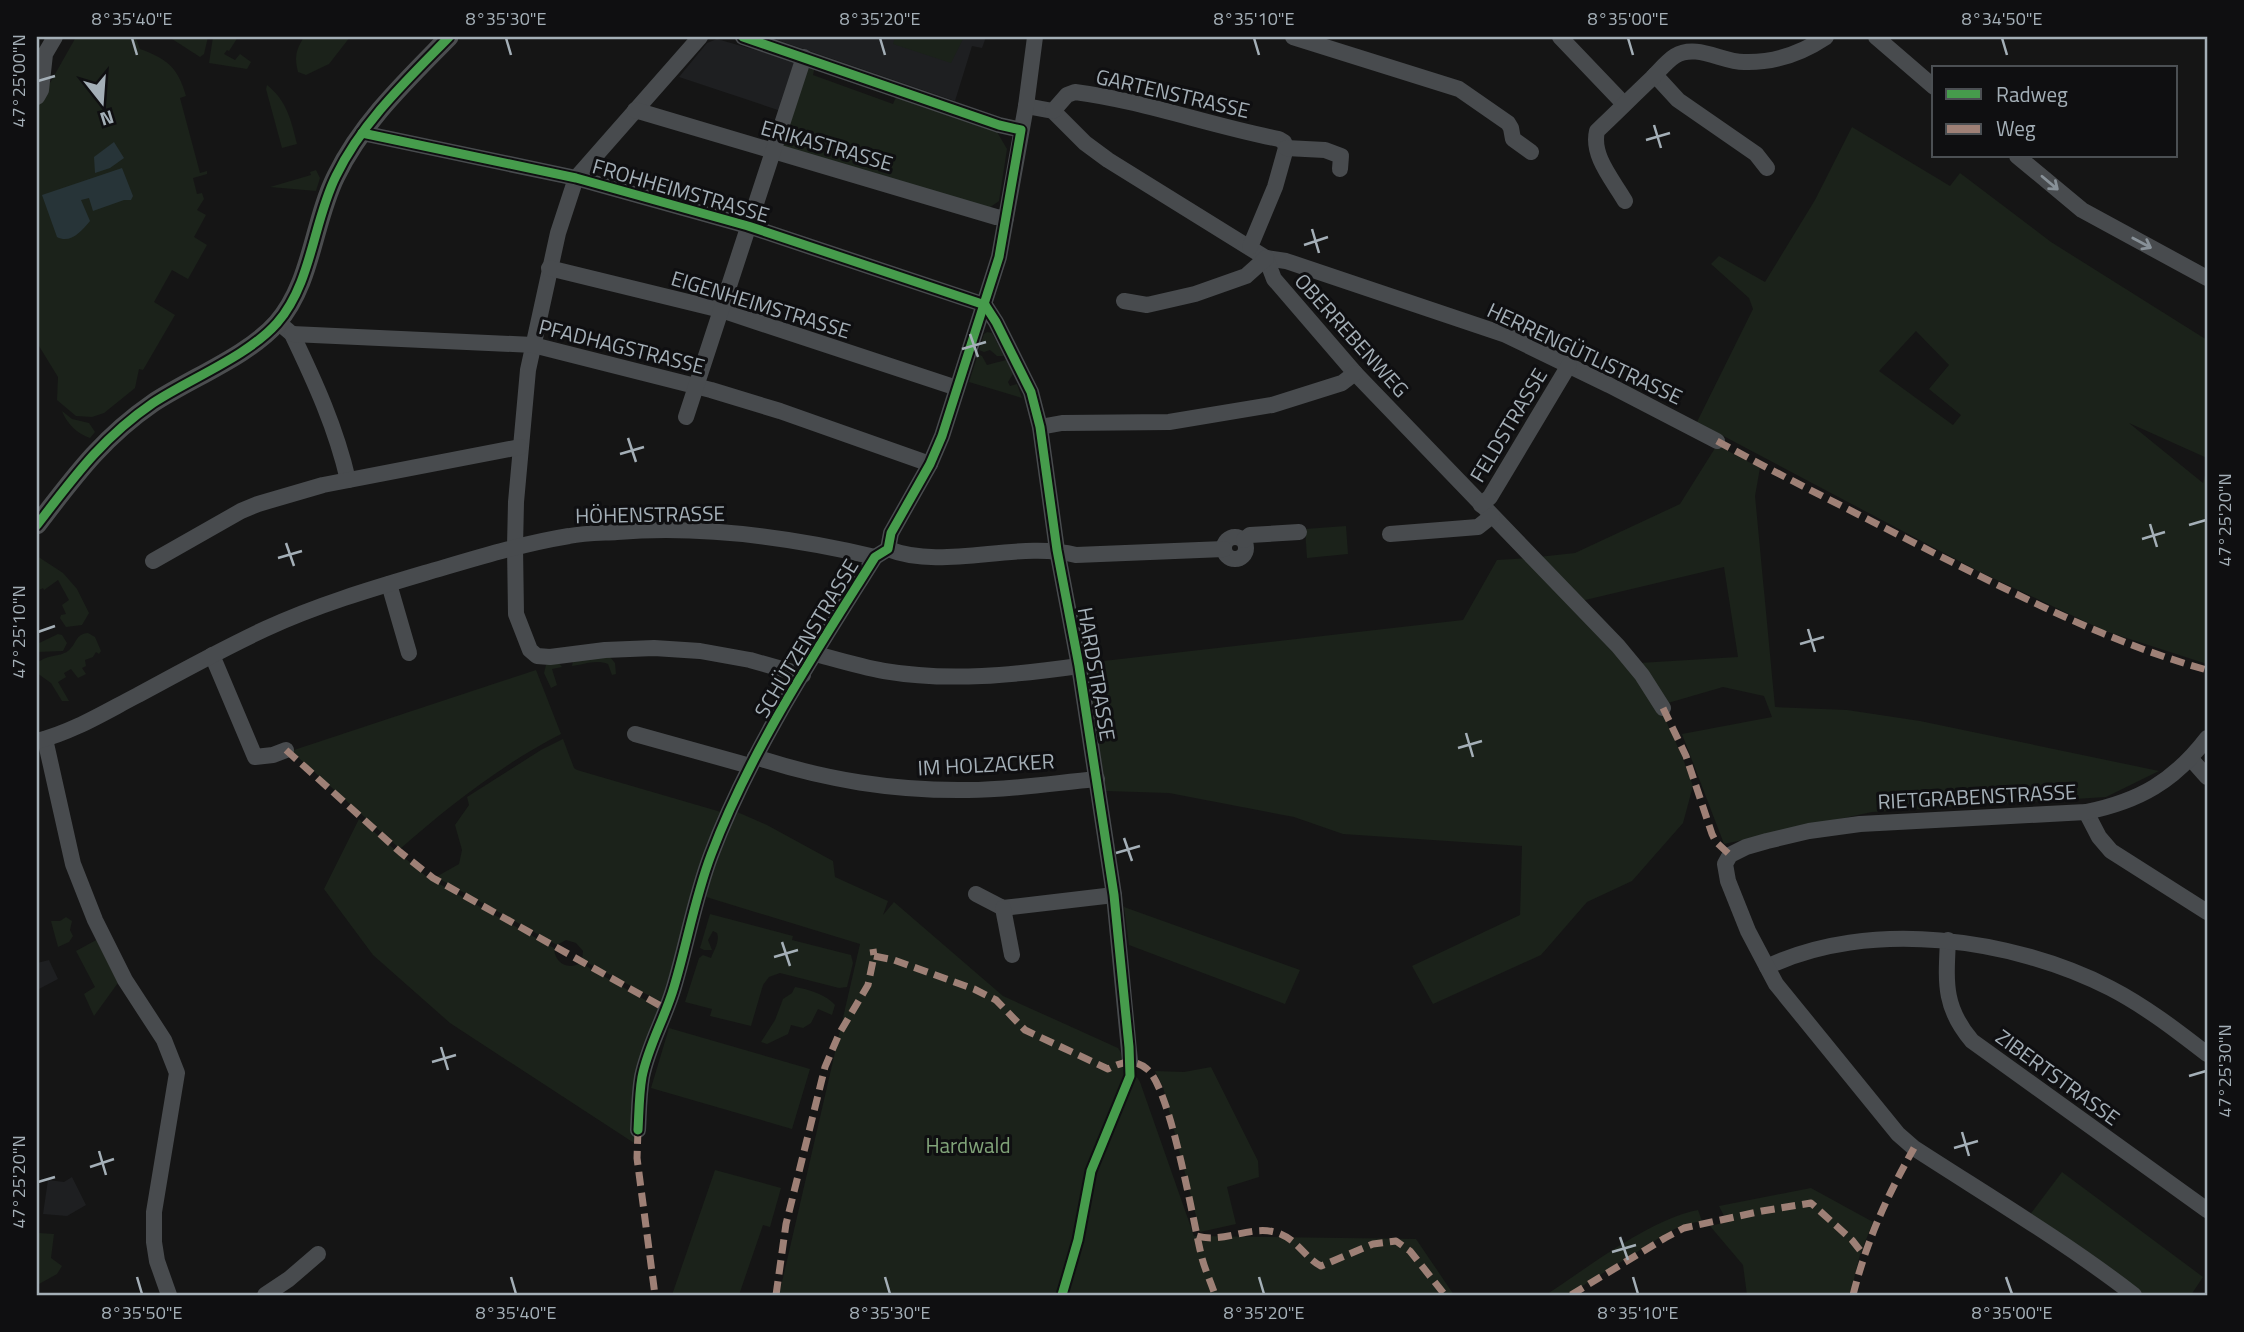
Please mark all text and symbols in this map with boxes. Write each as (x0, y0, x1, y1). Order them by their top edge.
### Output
text: 8°35'40"E (92, 5, 172, 32)
text: 8°35'30"E (466, 5, 546, 32)
text: 8°35'20"E (840, 5, 920, 32)
text: 8°35'10"E (1214, 5, 1294, 32)
text: 8°35'00"E (1588, 5, 1668, 32)
text: 8°34'50"E (1962, 5, 2042, 32)
text: 47°25'00"N (5, 34, 32, 128)
street label: GARTENSTRASSE (1093, 60, 1253, 126)
north arrow (66, 66, 136, 136)
legend (1932, 66, 2178, 158)
text: Radweg (1996, 78, 2068, 110)
text: N (97, 103, 118, 135)
street label: ERIKASTRASSE (757, 111, 897, 179)
text: Weg (1996, 112, 2036, 144)
street label: FROHHEIMSTRASSE (589, 149, 773, 231)
one-way arrow (2040, 175, 2058, 191)
one-way arrow (2131, 237, 2152, 251)
street label: EIGENHEIMSTRASSE (667, 261, 855, 347)
street label: OBERREBENWEG (1287, 266, 1417, 404)
street label: HERRENGÜTLISTRASSE (1482, 294, 1688, 412)
street label: PFADHAGSTRASSE (536, 310, 708, 382)
street label: FELDSTRASSE (1461, 362, 1555, 488)
text: 47°25'20"N (2211, 473, 2238, 567)
street label: HÖHENSTRASSE (575, 497, 725, 531)
street label: SCHÜTZENSTRASSE (746, 552, 866, 724)
text: 47°25'10"N (5, 585, 32, 679)
street label: HARDSTRASSE (1070, 605, 1124, 743)
street label: IM HOLZACKER (917, 744, 1055, 784)
street label: RIETGRABENSTRASSE (1877, 775, 2077, 817)
street label: ZIBERTSTRASSE (1989, 1021, 2127, 1133)
text: 47°25'30"N (2211, 1024, 2238, 1118)
park label: Hardwald (925, 1129, 1011, 1161)
text: 47°25'20"N (5, 1135, 32, 1229)
text: 8°35'50"E (102, 1299, 182, 1326)
text: 8°35'40"E (476, 1299, 556, 1326)
text: 8°35'30"E (850, 1299, 930, 1326)
text: 8°35'20"E (1224, 1299, 1304, 1326)
text: 8°35'10"E (1598, 1299, 1678, 1326)
text: 8°35'00"E (1972, 1299, 2052, 1326)

